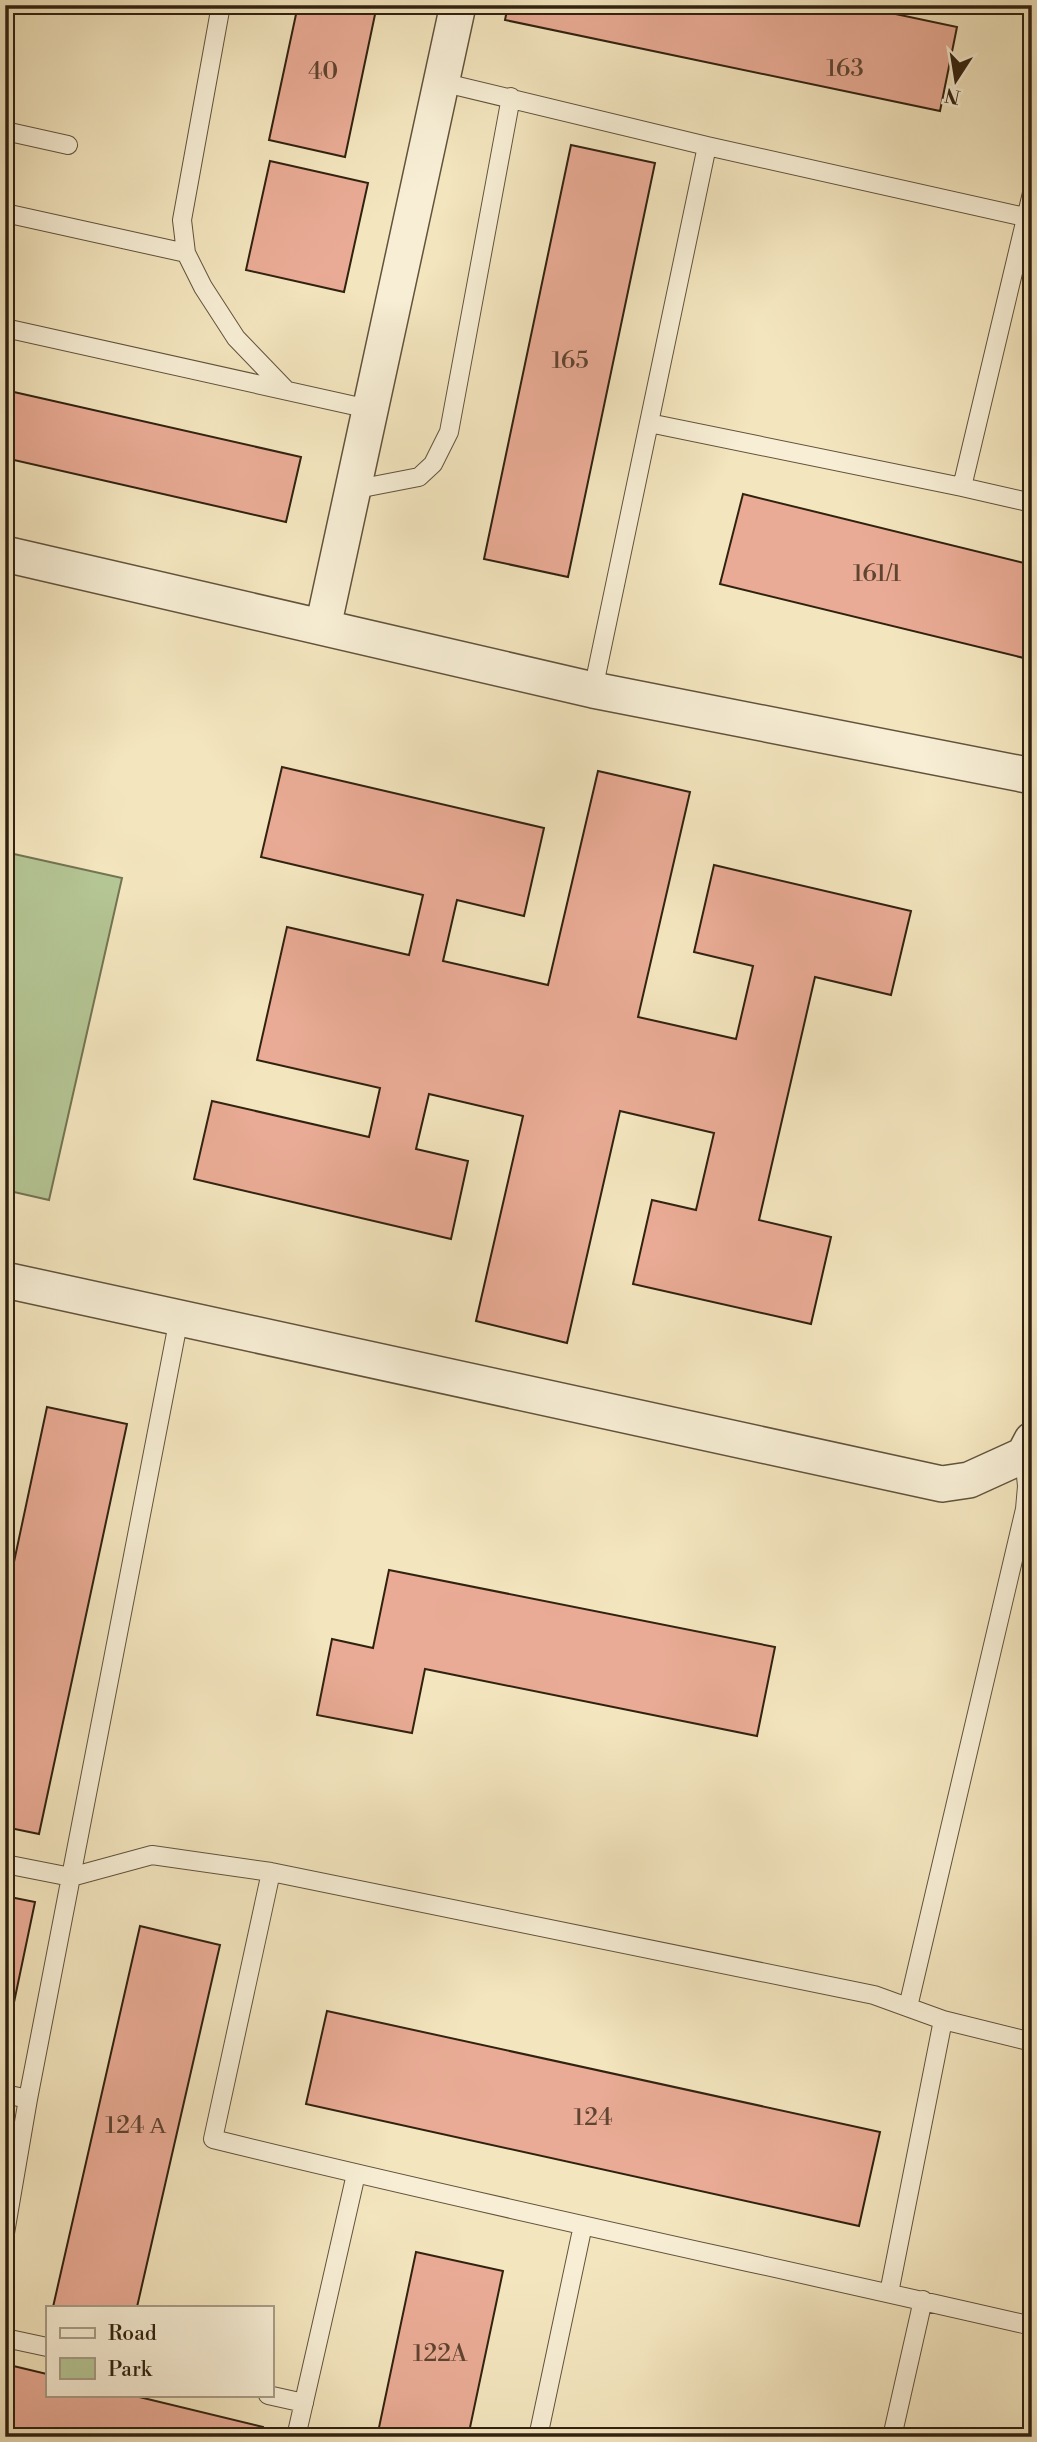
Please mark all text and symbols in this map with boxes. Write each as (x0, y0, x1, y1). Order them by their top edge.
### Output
north arrow (922, 46, 992, 116)
house number: 163 (826, 54, 864, 84)
house number: 40 (308, 57, 338, 87)
text: N (943, 82, 963, 109)
house number: 165 (551, 346, 589, 376)
house number: 161/1 (853, 559, 902, 589)
house number: 124 (574, 2103, 612, 2133)
house number: 124 А (105, 2111, 167, 2141)
legend (46, 2306, 273, 2396)
text: Road (108, 2321, 157, 2347)
house number: 122A (413, 2339, 468, 2369)
text: Park (108, 2357, 153, 2383)

